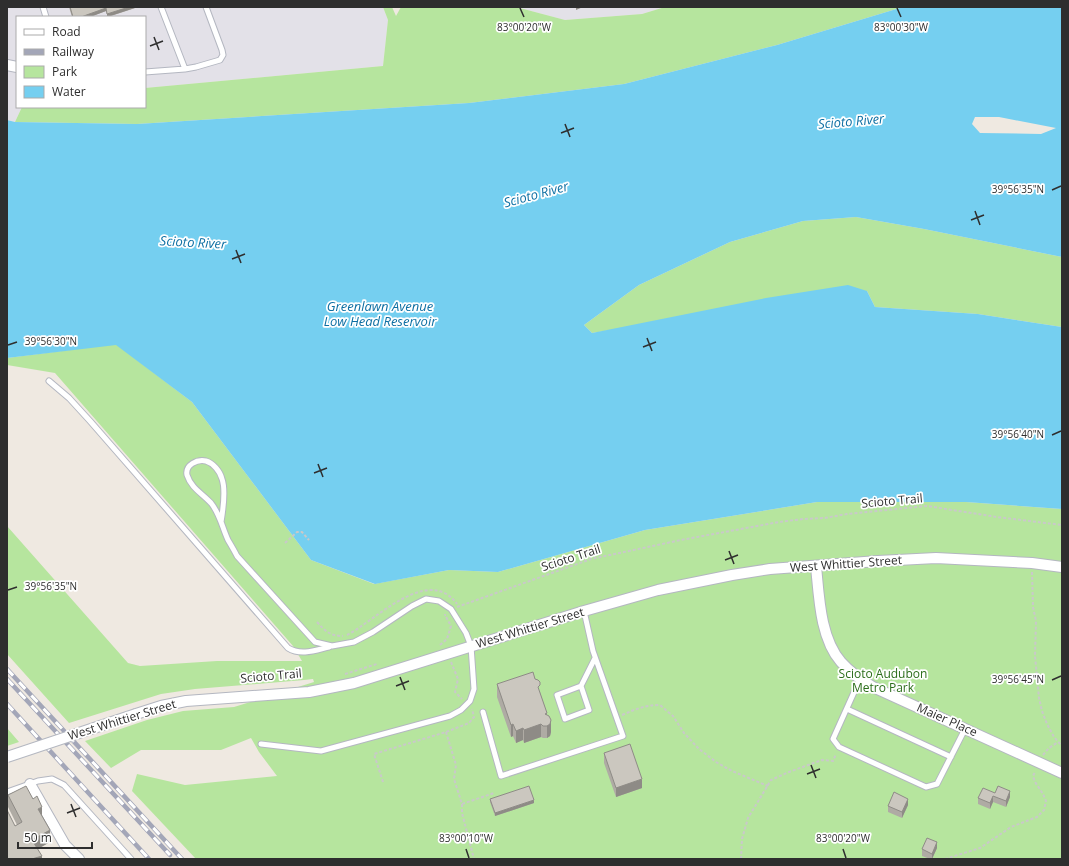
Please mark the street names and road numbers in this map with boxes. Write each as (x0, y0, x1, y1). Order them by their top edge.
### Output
street label: Scioto Trail (861, 489, 923, 512)
street label: Scioto Trail (539, 540, 603, 575)
street label: West Whittier Street (789, 551, 903, 576)
street label: West Whittier Street (474, 603, 586, 652)
street label: Scioto Trail (240, 664, 302, 687)
street label: West Whittier Street (66, 695, 178, 744)
street label: Maier Place (914, 699, 980, 741)

